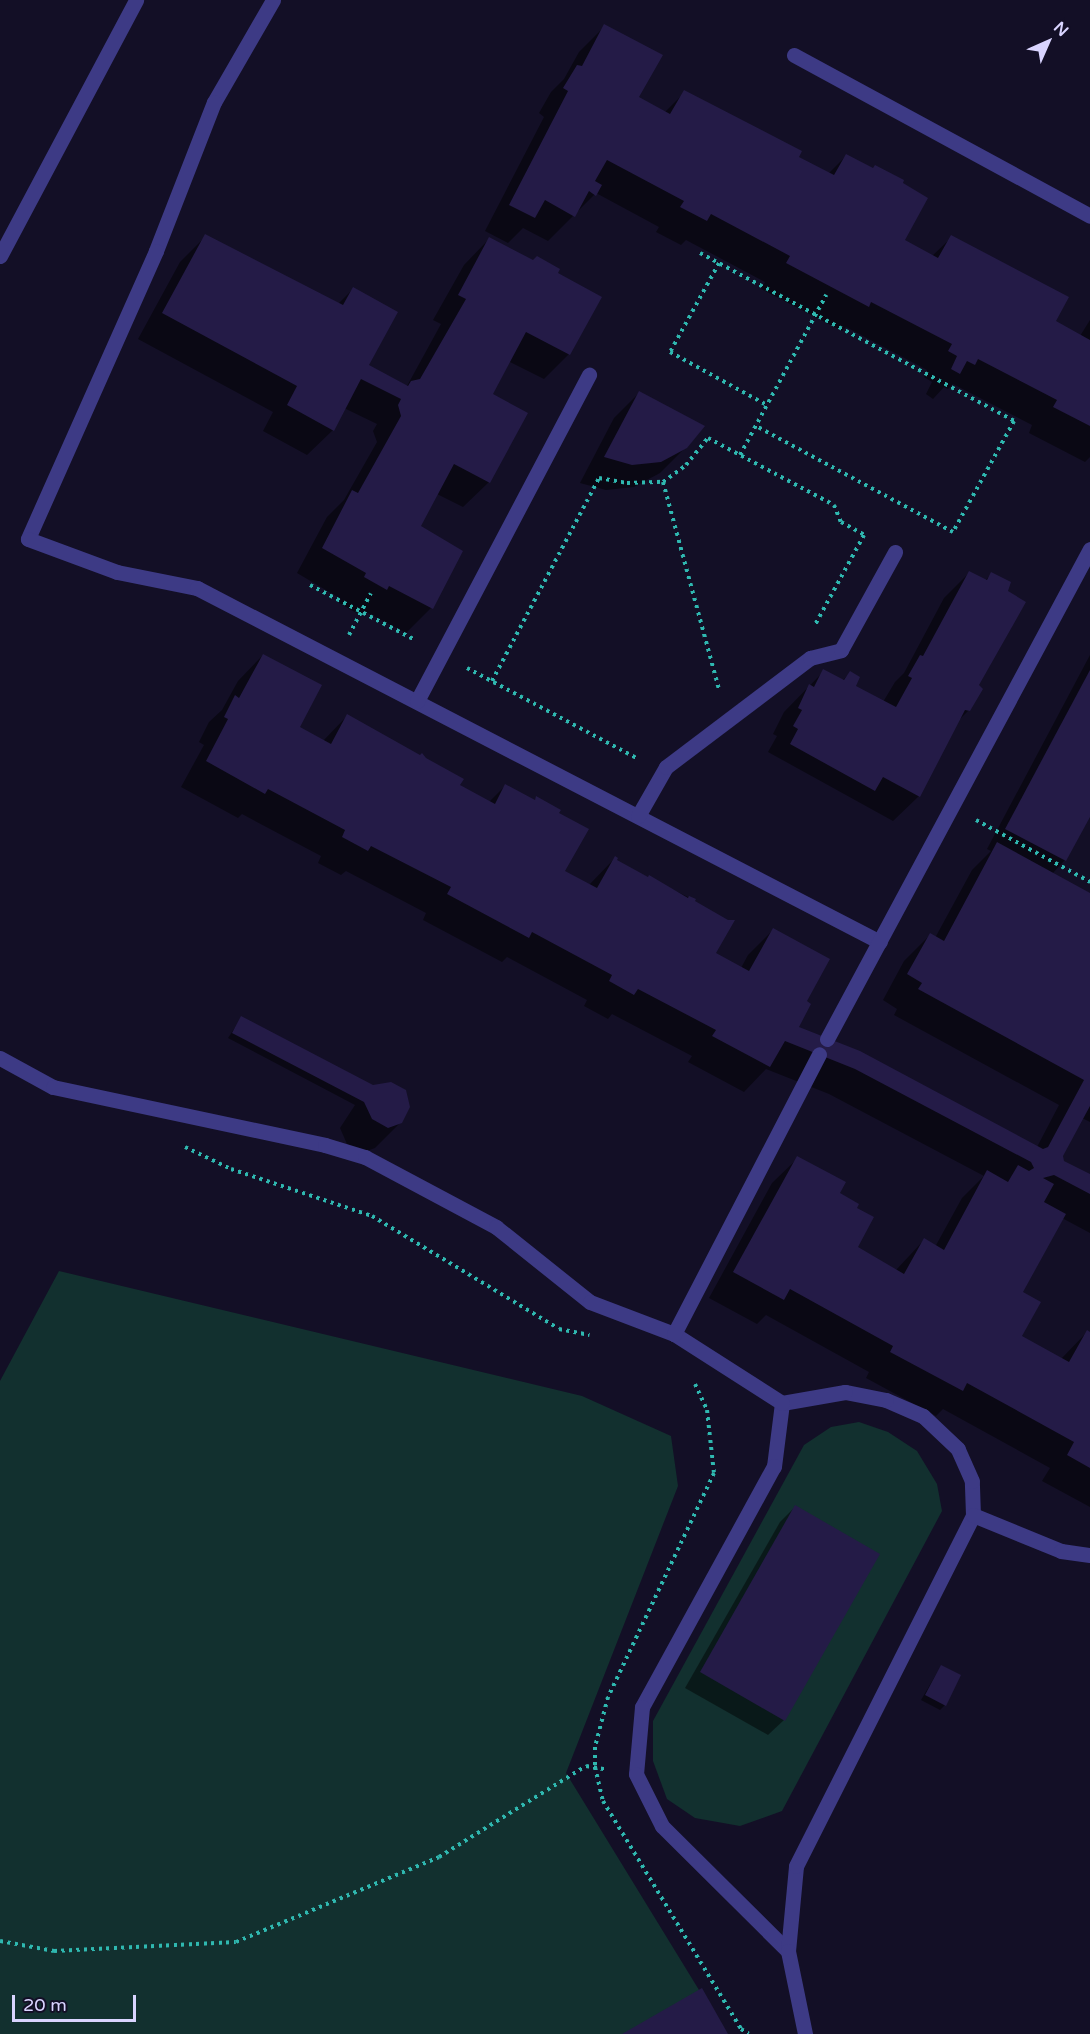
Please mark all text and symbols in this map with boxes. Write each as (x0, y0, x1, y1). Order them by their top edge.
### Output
north arrow (1018, 12, 1078, 72)
text: N (1049, 18, 1072, 41)
scale bar (15, 1983, 140, 2021)
text: 20 m (23, 1994, 67, 2016)

